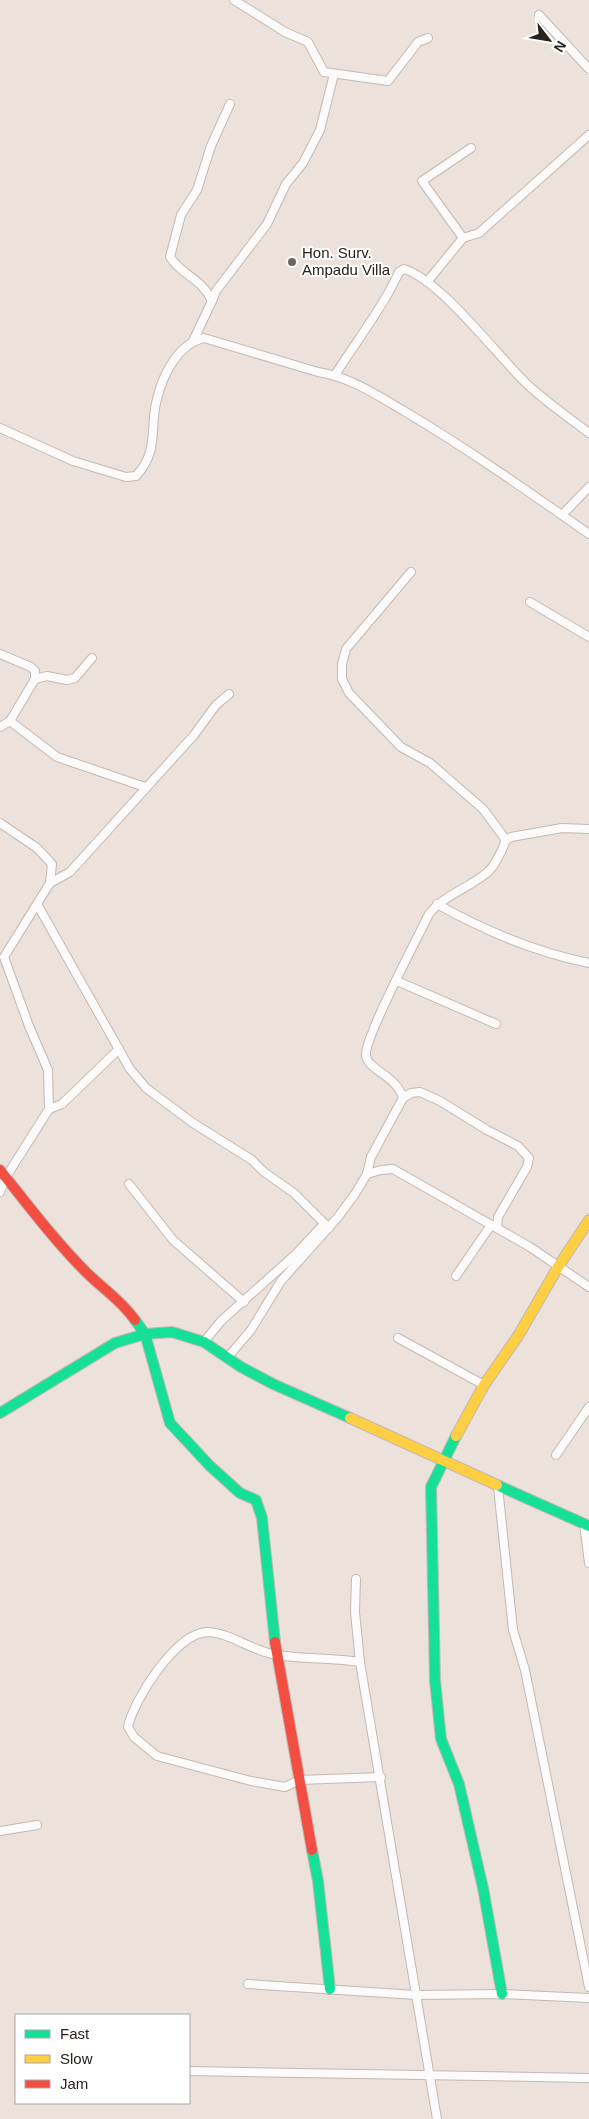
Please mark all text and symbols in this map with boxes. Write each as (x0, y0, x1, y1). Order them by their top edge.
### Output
north arrow (524, 15, 574, 65)
text: N (551, 38, 570, 55)
place label: Hon. Surv. Ampadu Villa (302, 244, 391, 278)
marker: Hon. Surv. Ampadu Villa (286, 256, 298, 268)
legend (15, 2014, 190, 2104)
text: Fast (60, 2025, 90, 2042)
text: Slow (60, 2050, 93, 2067)
text: Jam (60, 2075, 88, 2092)

